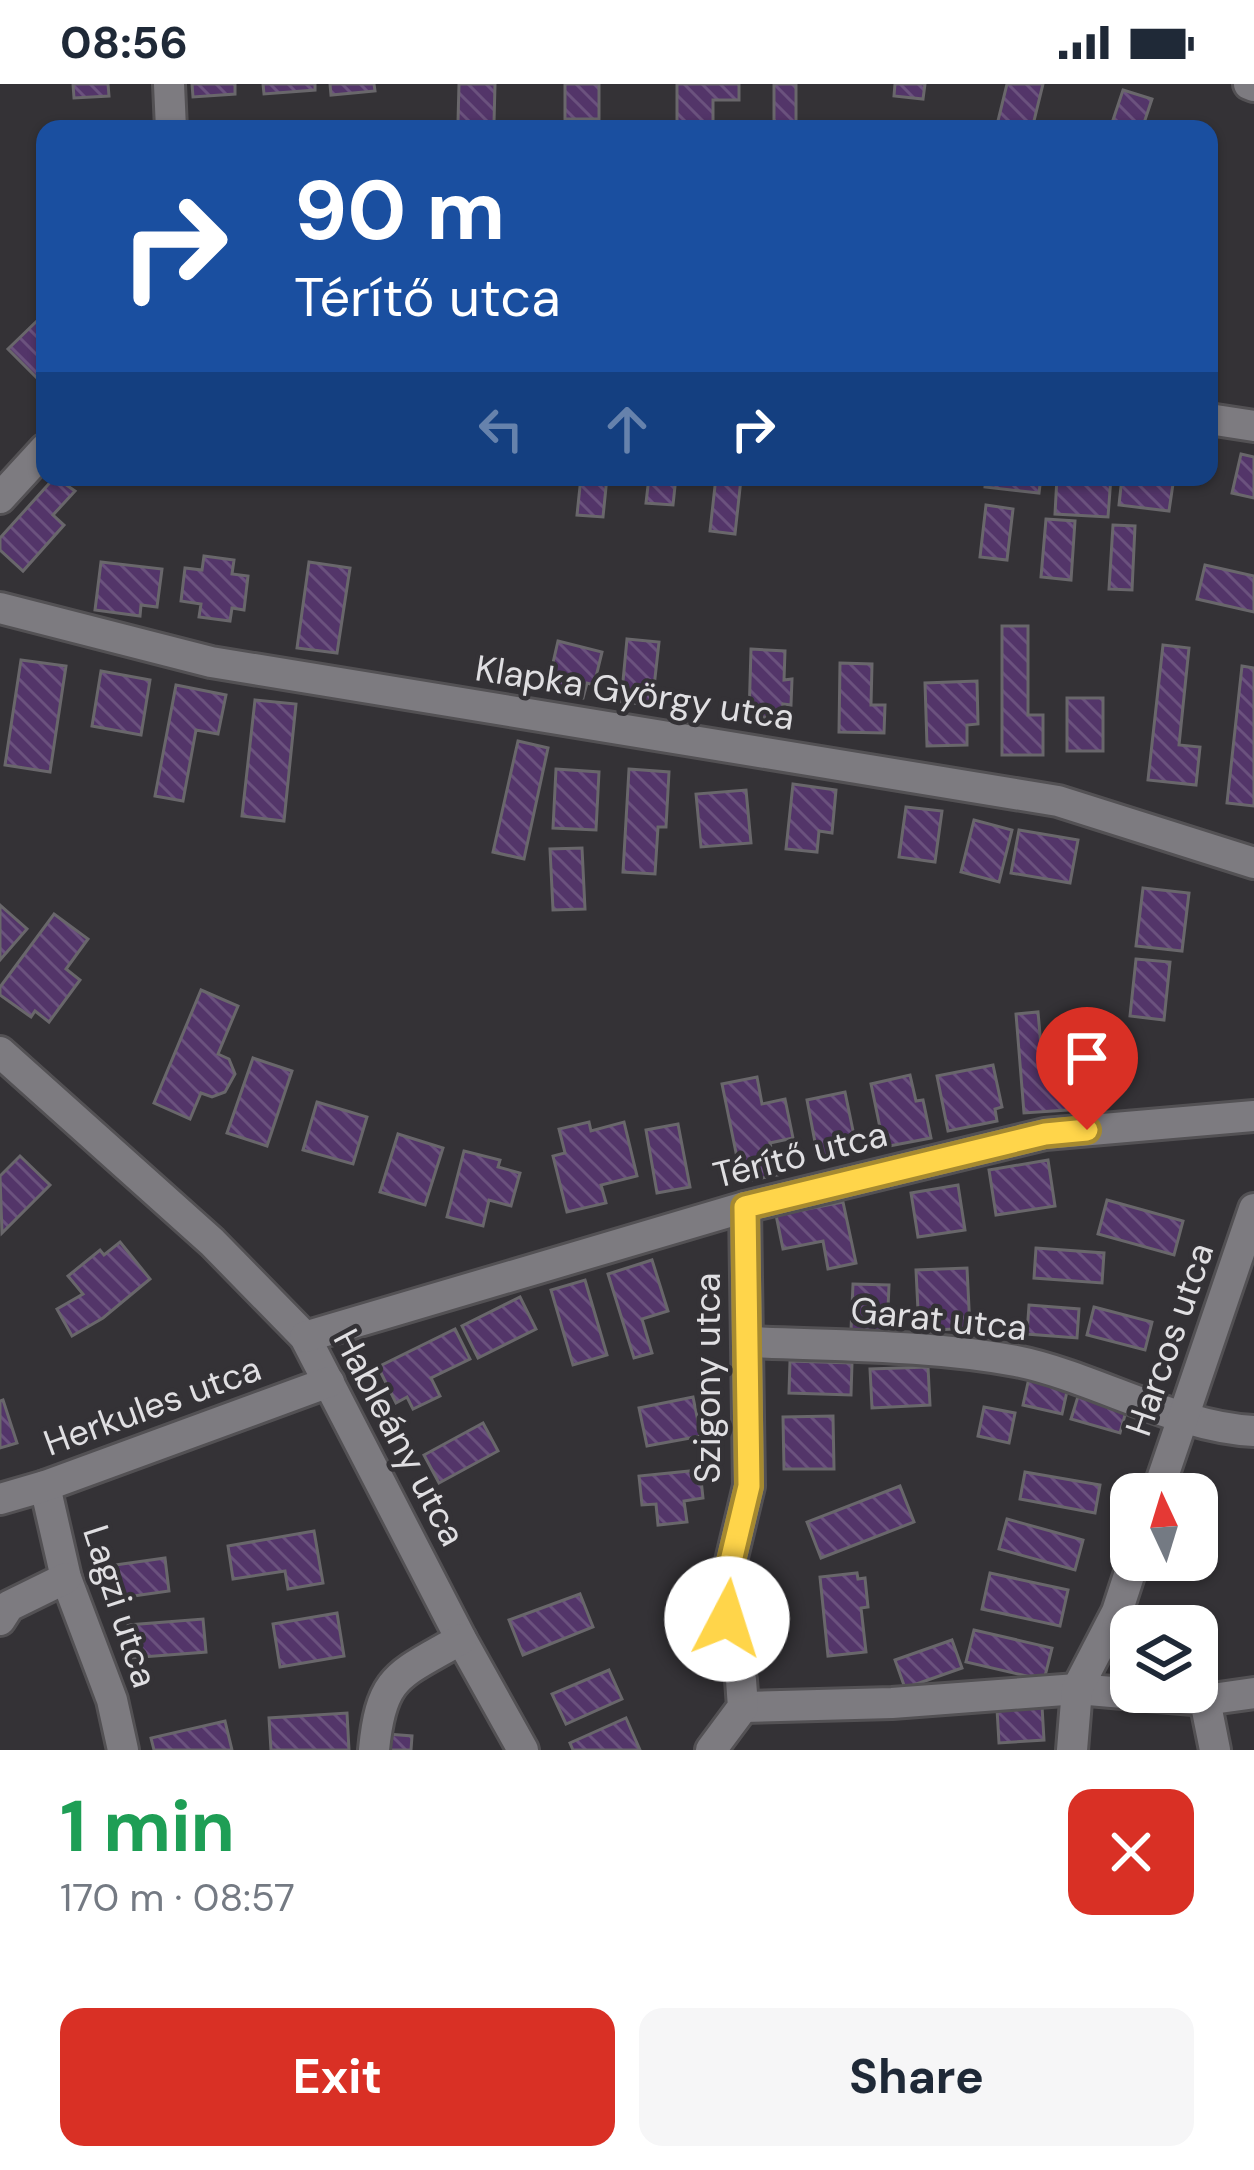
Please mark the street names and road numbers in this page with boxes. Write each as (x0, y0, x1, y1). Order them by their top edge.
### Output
street label: Klapka György utca (472, 644, 798, 741)
street label: Térítő utca (708, 1110, 892, 1199)
street label: Harcos utca (1115, 1237, 1224, 1442)
street label: Szigony utca (684, 1273, 731, 1483)
street label: Garat utca (848, 1286, 1030, 1351)
street label: Hableány utca (323, 1321, 476, 1554)
street label: Herkules utca (37, 1344, 267, 1466)
street label: Lagzi utca (72, 1519, 169, 1693)

